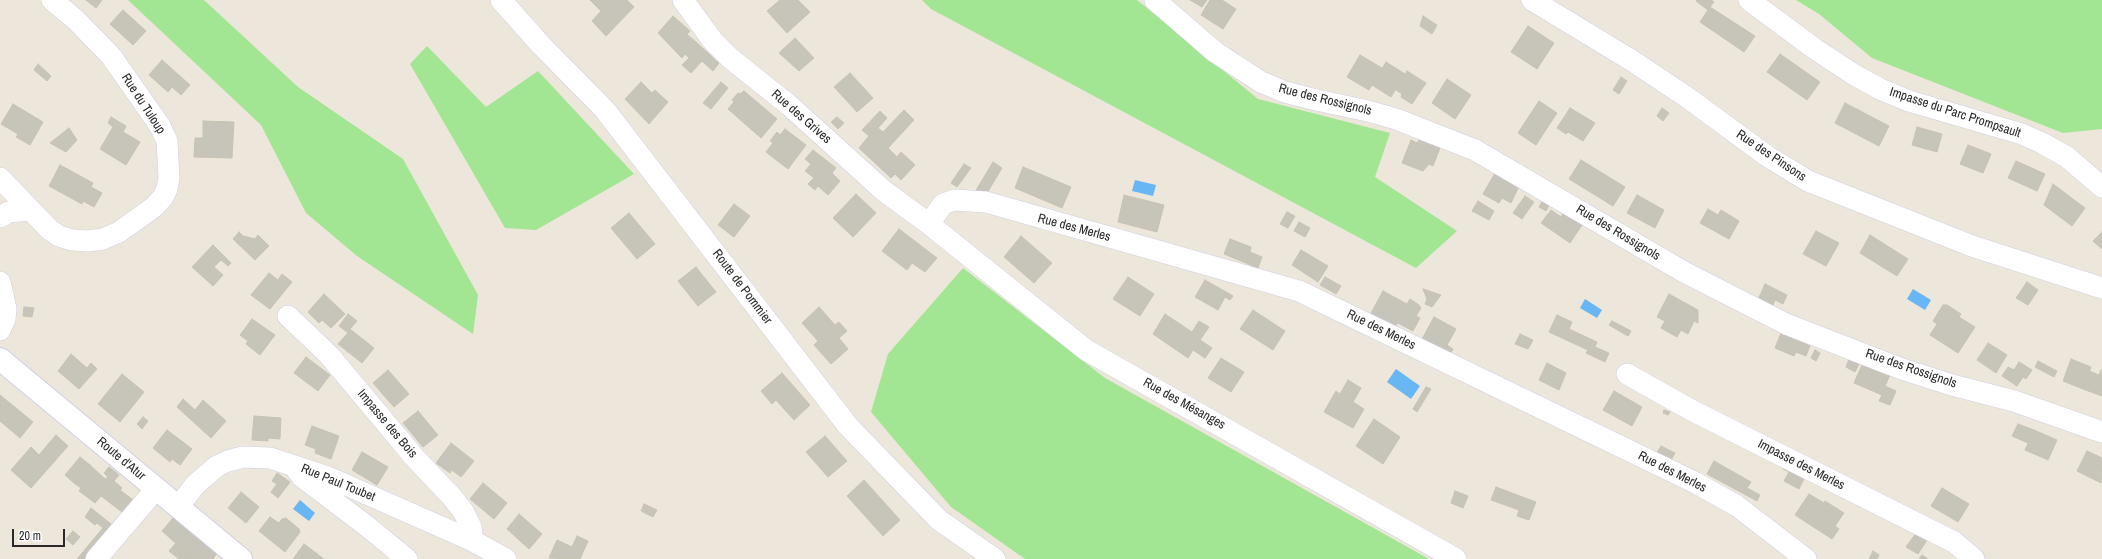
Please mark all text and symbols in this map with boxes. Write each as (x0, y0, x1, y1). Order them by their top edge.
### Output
street label: Rue du Tuloup (118, 71, 168, 137)
street label: Rue des Rossignols (1277, 81, 1373, 119)
street label: Impasse du Parc Prompsault (1888, 84, 2022, 142)
street label: Rue des Grives (768, 87, 834, 147)
street label: Rue des Pinsons (1733, 127, 1809, 185)
street label: Rue des Rossignols (1573, 202, 1663, 264)
street label: Rue des Merles (1036, 211, 1112, 245)
street label: Route de Pommier (709, 247, 775, 327)
street label: Rue des Merles (1344, 307, 1418, 353)
street label: Rue des Rossignols (1863, 346, 1959, 392)
street label: Rue des Mésanges (1140, 375, 1228, 433)
street label: Impasse des Bois (354, 387, 420, 461)
street label: Route d'Atur (93, 434, 149, 484)
street label: Impasse des Merles (1755, 436, 1847, 494)
street label: Rue des Merles (1635, 448, 1709, 496)
street label: Rue Paul Toubet (299, 461, 377, 505)
scale bar (14, 521, 67, 547)
text: 20 m (19, 528, 41, 544)

